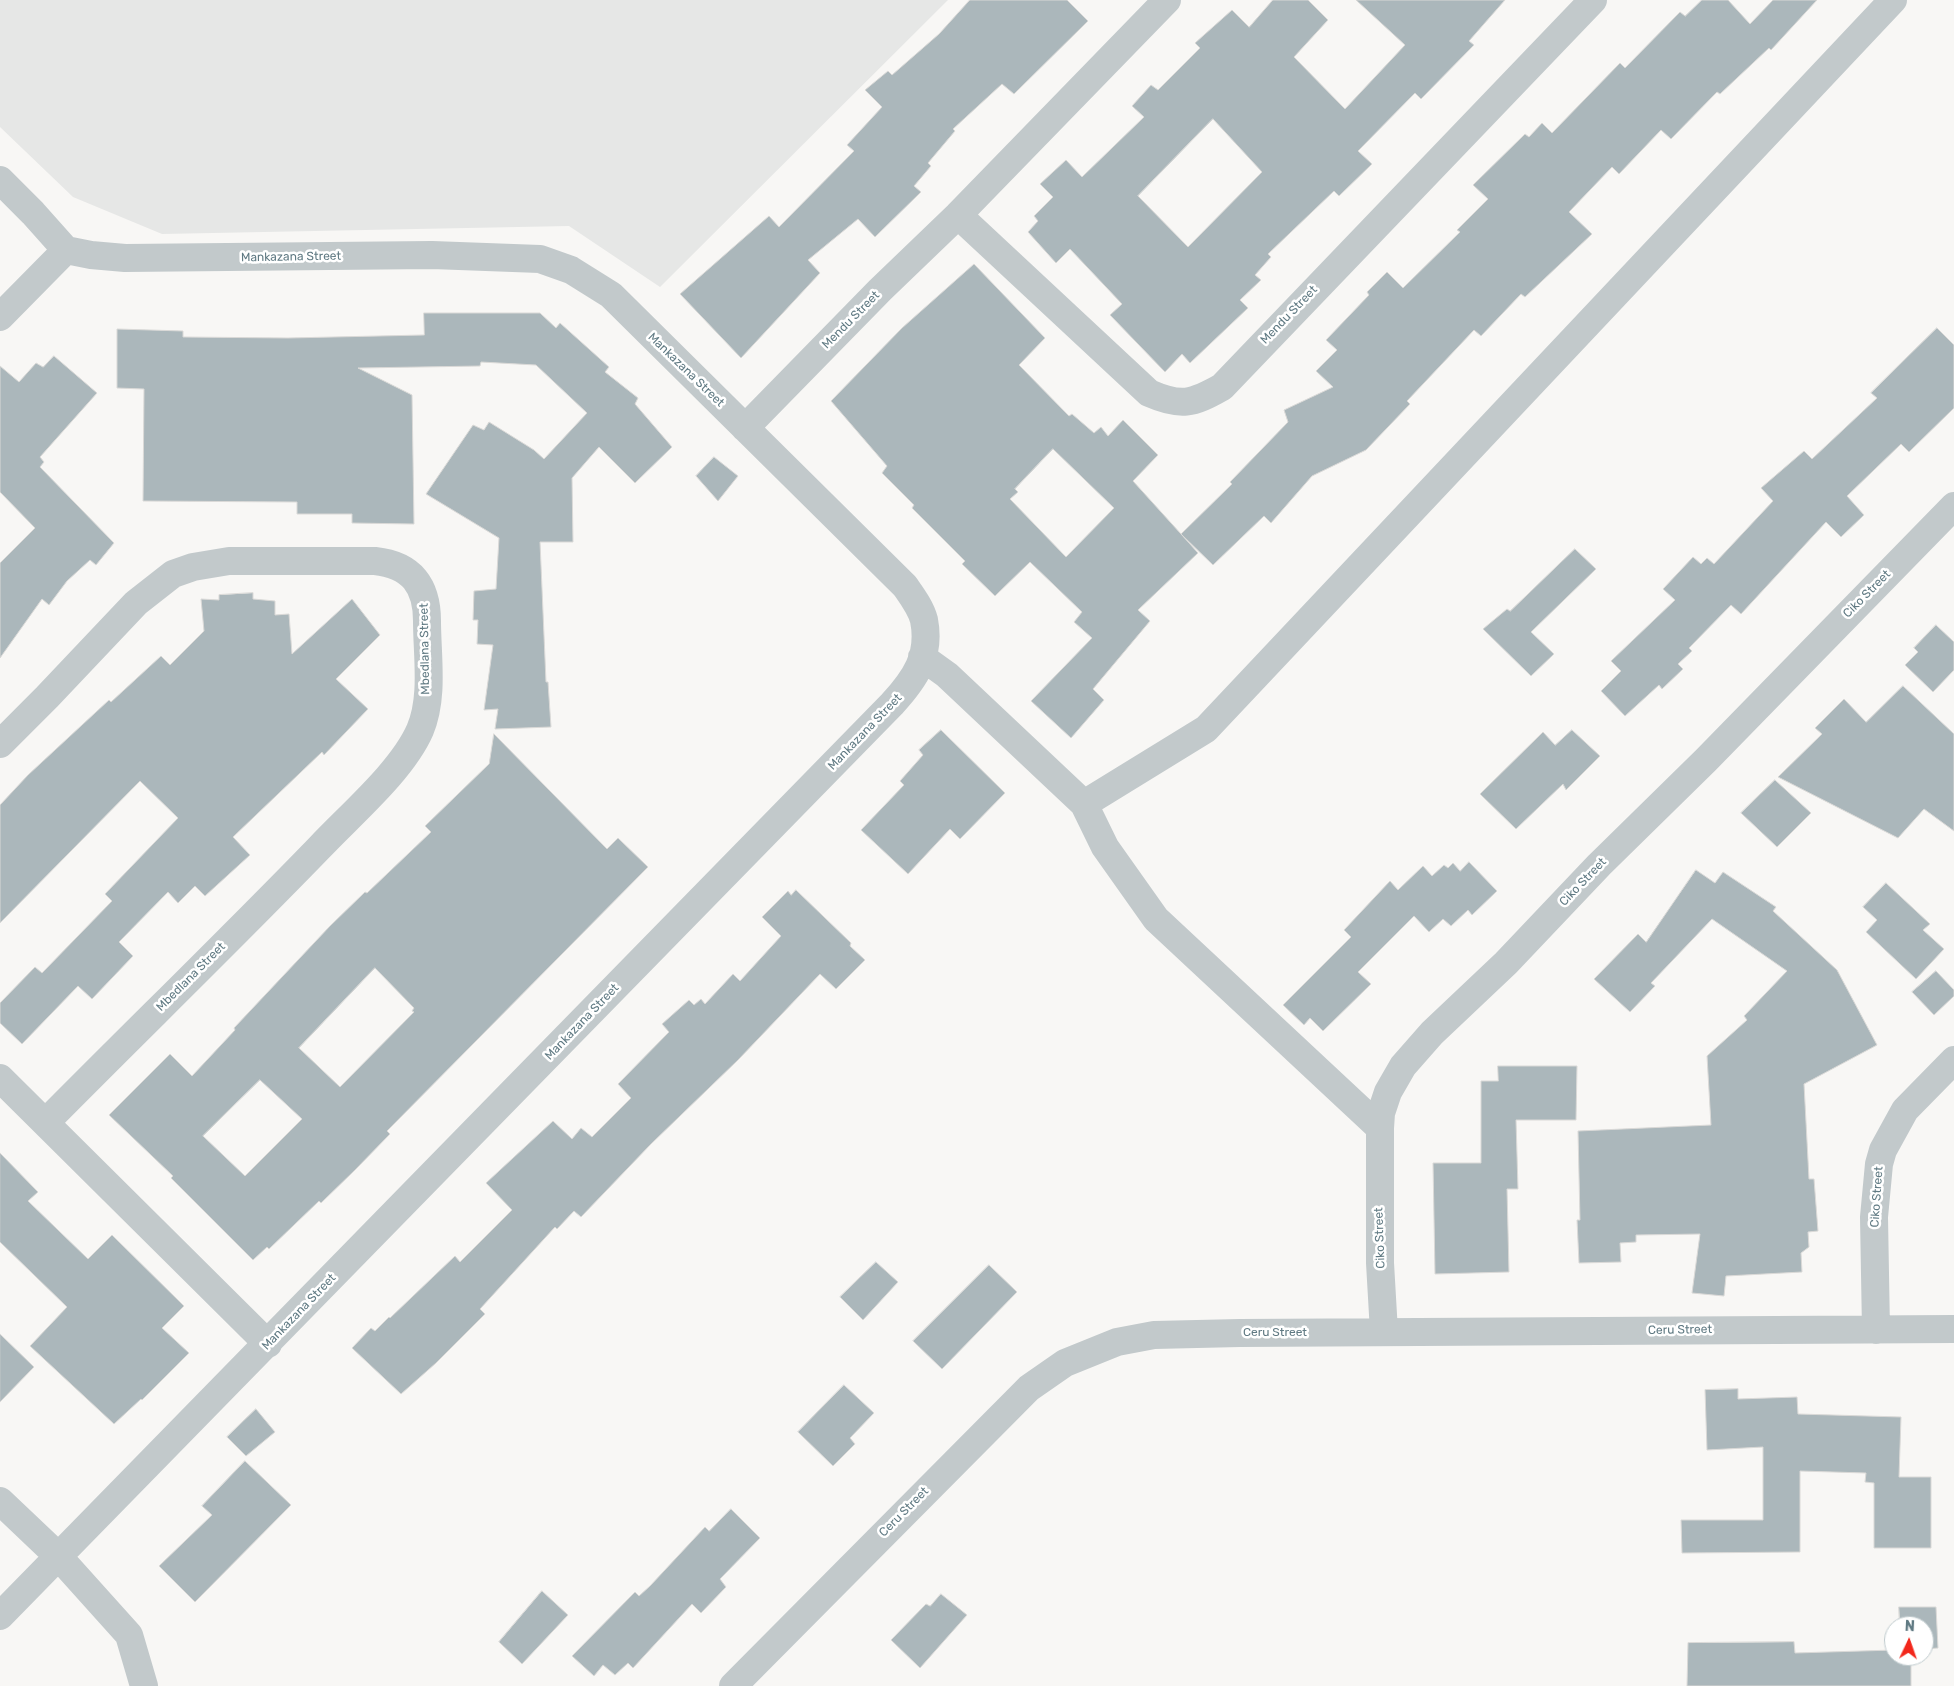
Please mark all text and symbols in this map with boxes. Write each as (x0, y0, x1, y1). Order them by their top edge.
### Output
street label: Mankazana Street (241, 249, 341, 265)
street label: Mendu Street (1258, 283, 1320, 347)
street label: Mendu Street (819, 288, 883, 352)
street label: Mankazana Street (645, 330, 727, 410)
street label: Ciko Street (1840, 567, 1894, 621)
street label: Mbedlana Street (417, 603, 433, 695)
street label: Mankazana Street (825, 691, 905, 773)
street label: Ciko Street (1557, 855, 1609, 909)
street label: Mbedlana Street (154, 940, 228, 1014)
street label: Mankazana Street (542, 981, 622, 1063)
street label: Ciko Street (1868, 1166, 1886, 1228)
street label: Ciko Street (1372, 1207, 1388, 1269)
street label: Mankazana Street (259, 1271, 339, 1353)
street label: Ceru Street (1648, 1322, 1712, 1338)
street label: Ceru Street (1243, 1326, 1307, 1340)
street label: Ceru Street (876, 1484, 932, 1540)
north arrow (1884, 1616, 1934, 1666)
text: N (1904, 1618, 1915, 1635)

